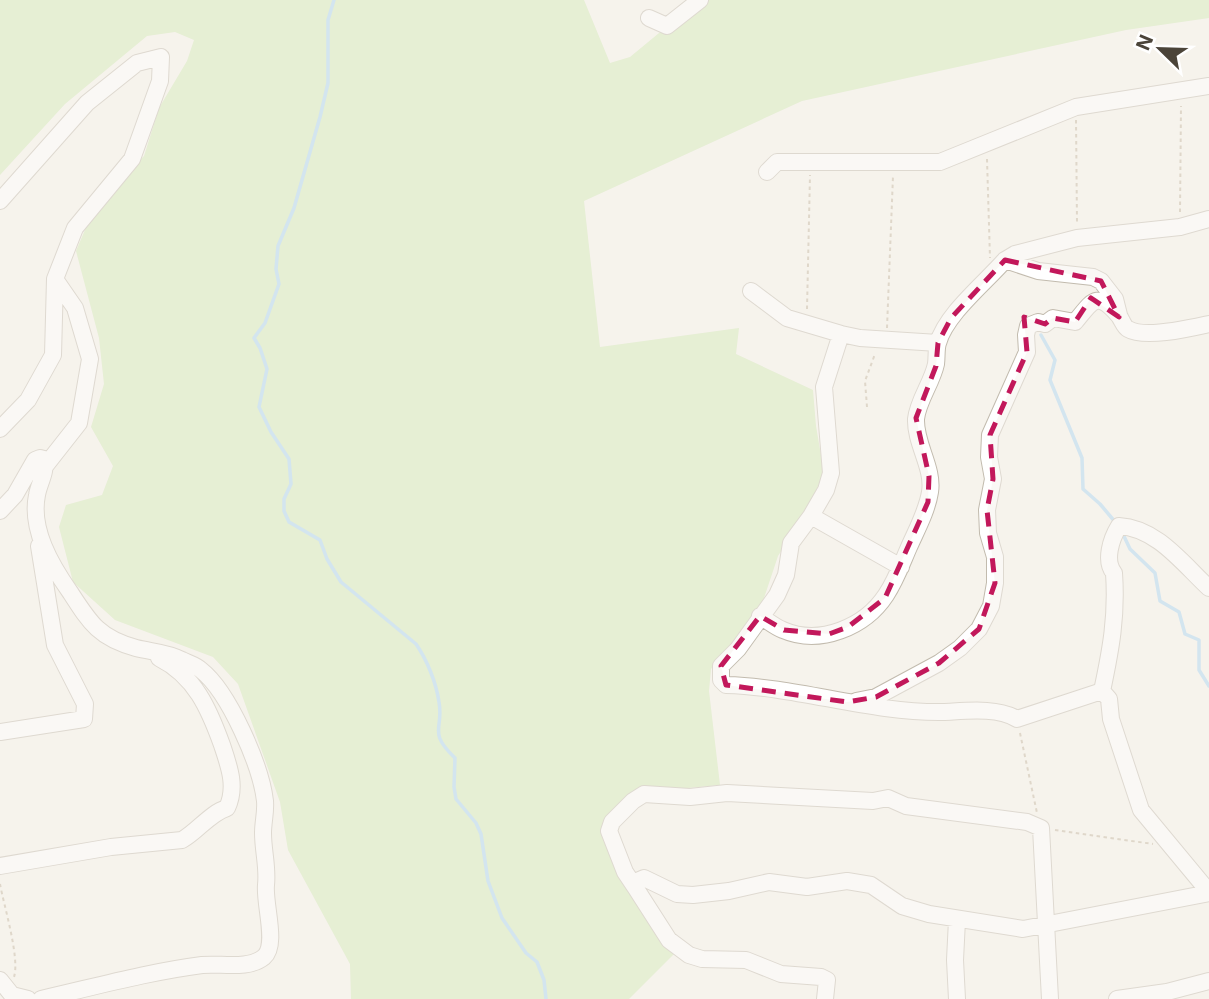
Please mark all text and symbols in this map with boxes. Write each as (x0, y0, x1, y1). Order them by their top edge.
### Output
north arrow (1125, 14, 1195, 84)
text: N (1131, 31, 1158, 54)

